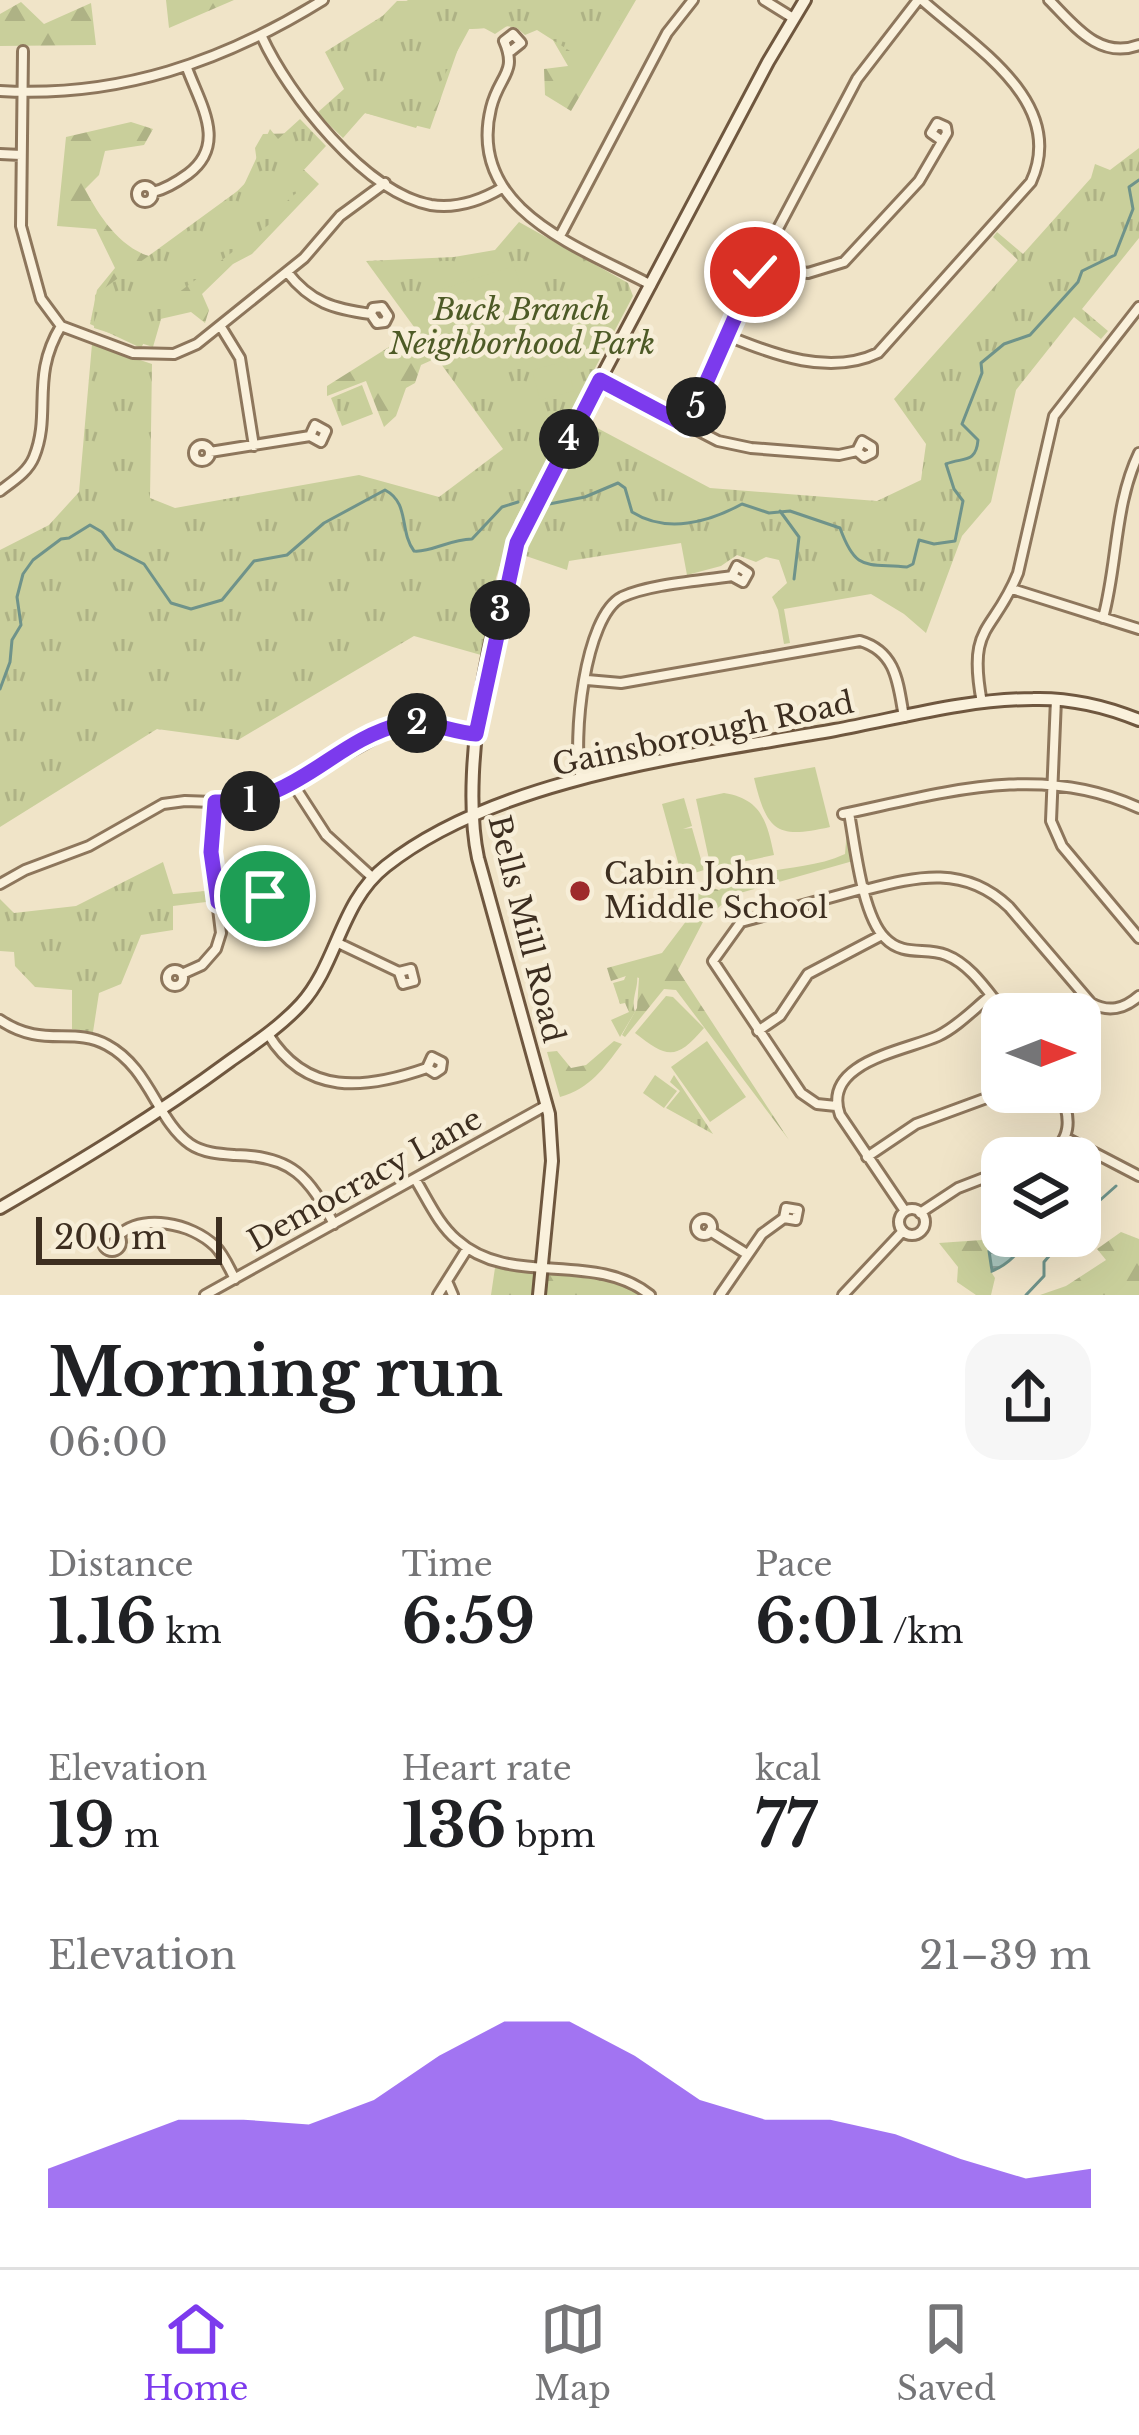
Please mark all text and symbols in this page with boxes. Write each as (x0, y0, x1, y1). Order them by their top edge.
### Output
pin (704, 221, 806, 323)
icon: check (722, 239, 788, 305)
park label: Buck Branch Neighborhood Park (388, 291, 655, 362)
pin: 5 (666, 377, 726, 437)
text: 5 (686, 386, 706, 427)
pin: 4 (539, 409, 599, 469)
text: 4 (558, 418, 580, 459)
pin: 3 (470, 580, 530, 640)
text: 3 (489, 589, 511, 630)
street label: Gainsborough Road (549, 683, 857, 784)
pin: 2 (387, 693, 447, 753)
text: 2 (406, 702, 428, 743)
pin: 1 (220, 771, 280, 831)
text: 1 (243, 780, 257, 821)
street label: Bells Mill Road (480, 811, 573, 1046)
pin (214, 845, 316, 947)
place label: Cabin John Middle School (604, 855, 828, 926)
icon: arrive (232, 863, 298, 929)
marker: Cabin John Middle School (567, 878, 593, 904)
north arrow (981, 993, 1101, 1113)
map controls (981, 993, 1101, 1257)
street label: Democracy Lane (241, 1100, 488, 1259)
button: layers (981, 1137, 1101, 1257)
scale bar (36, 1211, 222, 1264)
text: 200 m (54, 1217, 166, 1258)
text: Morning run (48, 1332, 503, 1414)
button: share (965, 1334, 1091, 1460)
text: 06:00 (48, 1418, 168, 1467)
text: Distance (48, 1544, 194, 1585)
text: Time (402, 1544, 493, 1585)
text: Pace (755, 1544, 832, 1585)
text: 1.16 (48, 1585, 156, 1659)
text: 6:59 (402, 1585, 535, 1659)
text: 6:01 (755, 1585, 884, 1659)
text: km (156, 1611, 222, 1652)
text: /km (884, 1611, 963, 1652)
text: Elevation (48, 1748, 207, 1789)
text: Heart rate (402, 1748, 572, 1789)
text: kcal (755, 1748, 821, 1789)
text: 19 (48, 1789, 115, 1863)
text: 136 (402, 1789, 506, 1863)
text: 77 (755, 1789, 817, 1863)
text: m (115, 1815, 160, 1856)
text: bpm (506, 1815, 595, 1856)
text: Elevation (48, 1931, 236, 1980)
text: 21–39 m (919, 1931, 1091, 1980)
tab: Home (143, 2296, 248, 2409)
tab: Map (534, 2296, 611, 2409)
tab: Saved (897, 2296, 996, 2409)

